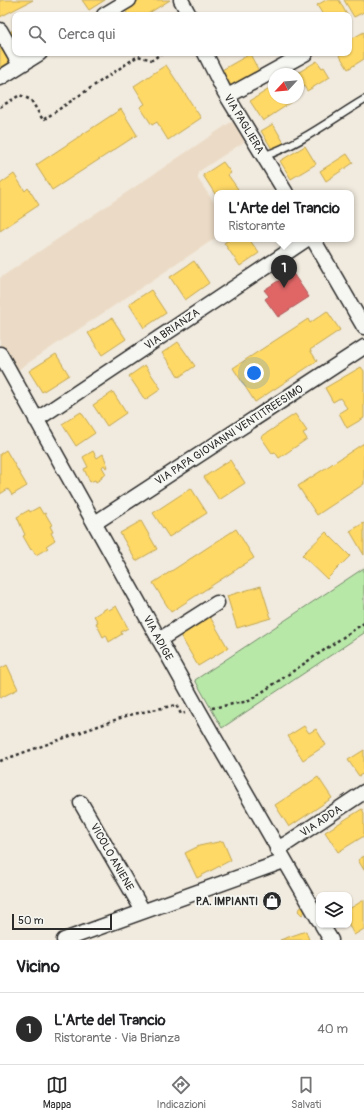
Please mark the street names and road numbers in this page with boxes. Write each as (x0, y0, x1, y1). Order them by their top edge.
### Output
street label: VIA PAGLIERA (221, 92, 267, 156)
street label: VIA BRIANZA (142, 306, 202, 352)
street label: VIA PAPA GIOVANNI VENTITREESIMO (153, 382, 305, 488)
street label: VIA ADIGE (140, 613, 176, 663)
street label: VIA ADDA (298, 802, 344, 840)
street label: VICOLO ANIENE (88, 821, 137, 893)

